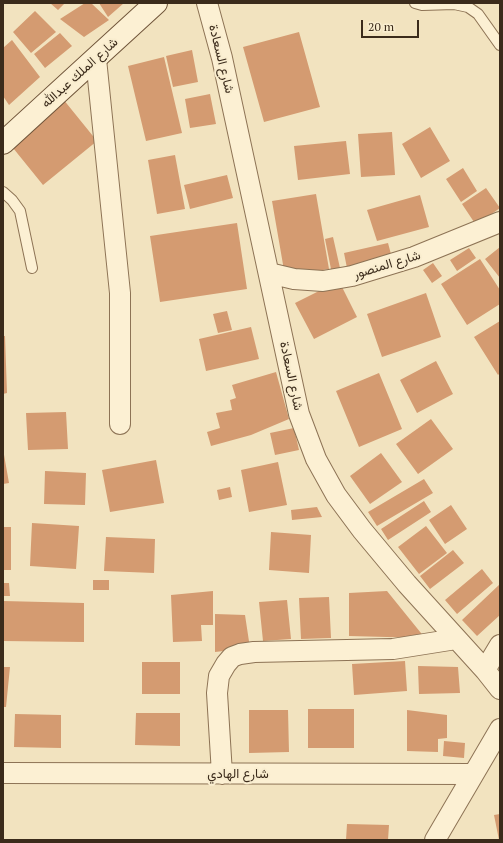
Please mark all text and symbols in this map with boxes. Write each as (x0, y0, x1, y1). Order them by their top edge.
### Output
scale bar (363, 12, 421, 38)
text: 20 m (368, 19, 394, 34)
street label: شارع السعادة (205, 23, 237, 95)
street label: شارع الملك عبدالله (39, 35, 121, 111)
street label: شارع المنصور (352, 247, 422, 283)
street label: شارع السعادة (276, 340, 306, 412)
street label: شارع الهادي (207, 766, 269, 782)

